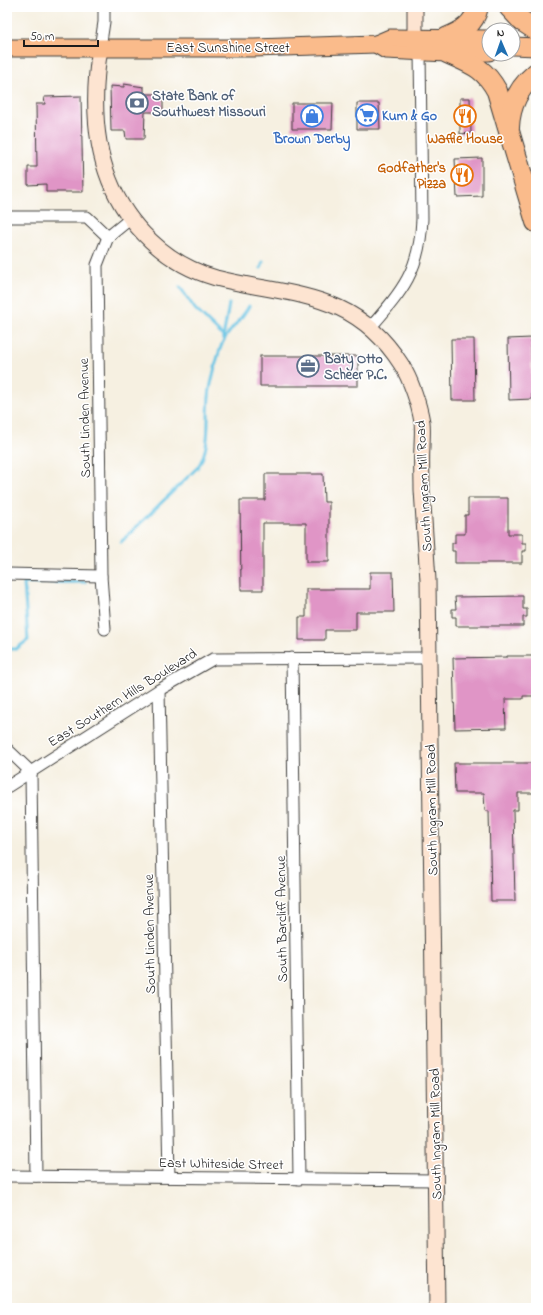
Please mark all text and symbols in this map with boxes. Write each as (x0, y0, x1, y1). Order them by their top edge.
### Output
scale bar (24, 22, 98, 48)
north arrow (481, 22, 521, 62)
text: N (497, 25, 505, 41)
text: 50 m (30, 28, 54, 46)
street label: East Sunshine Street (166, 38, 290, 59)
place label: State Bank of Southwest Missouri (152, 86, 266, 123)
bank icon: State Bank of Southwest Missouri (124, 90, 150, 116)
supermarket icon: Kum & Go (354, 102, 380, 128)
shop icon: Brown Derby (299, 103, 325, 129)
restaurant icon: Waffle House (452, 103, 478, 129)
place label: Kum & Go (382, 106, 437, 127)
place label: Brown Derby (273, 129, 351, 152)
place label: Waffle House (427, 129, 504, 150)
place label: Godfather's Pizza (377, 158, 446, 195)
restaurant icon: Godfather's Pizza (449, 162, 475, 188)
place label: Baty Otto Scheer P.C. (323, 349, 387, 386)
office icon: Baty Otto Scheer P.C. (295, 353, 321, 379)
street label: South Linden Avenue (74, 357, 97, 478)
street label: South Ingram Mill Road (411, 420, 439, 552)
street label: East Southern Hills Boulevard (44, 644, 202, 753)
street label: South Ingram Mill Road (421, 744, 445, 876)
street label: South Barcliff Avenue (271, 855, 294, 983)
street label: South Linden Avenue (139, 873, 162, 994)
street label: South Ingram Mill Road (425, 1068, 449, 1200)
street label: East Whiteside Street (158, 1153, 284, 1176)

